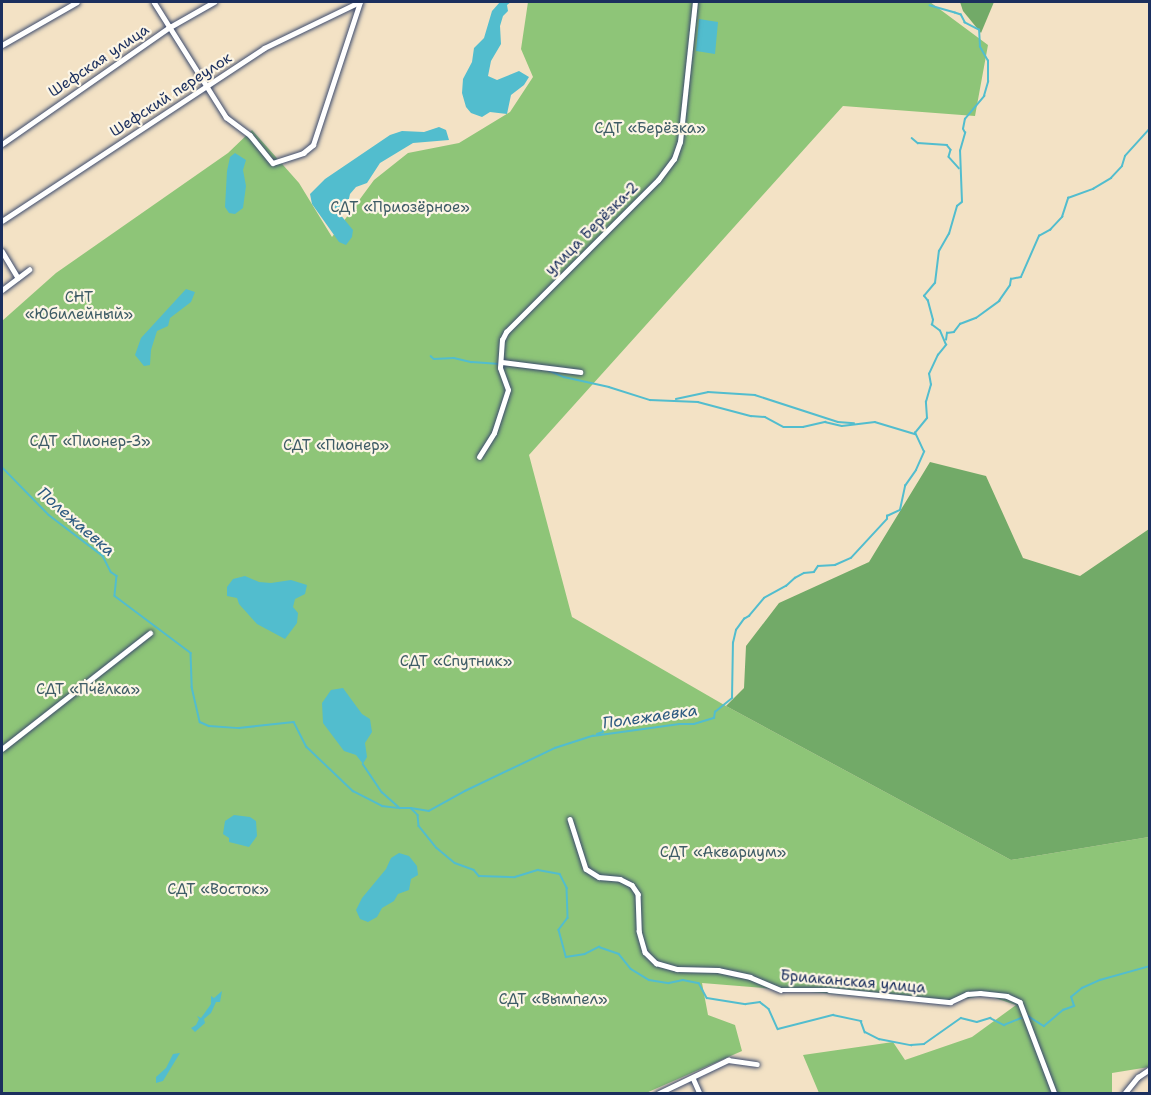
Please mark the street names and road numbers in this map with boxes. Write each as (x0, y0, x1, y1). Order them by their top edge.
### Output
street label: Шефская улица (45, 21, 153, 101)
street label: Шефский переулок (107, 49, 235, 141)
street label: улица Берёзка-2 (542, 179, 642, 279)
street label: Бриаканская улица (780, 967, 926, 997)

